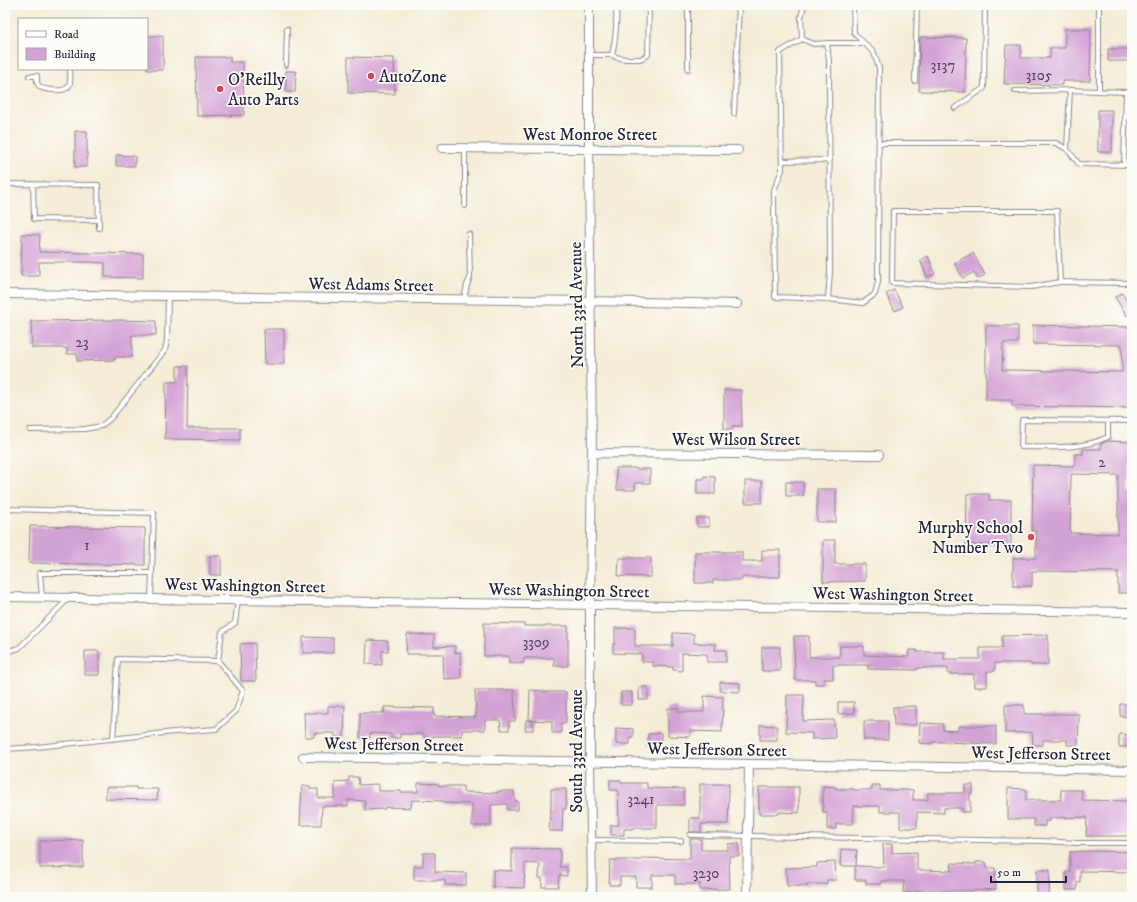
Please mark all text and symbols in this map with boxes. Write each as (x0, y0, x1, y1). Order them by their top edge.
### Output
legend (18, 18, 148, 70)
text: Road (54, 27, 79, 42)
text: Building (54, 47, 95, 62)
house number: 3137 (931, 56, 955, 75)
place label: AutoZone (379, 66, 447, 88)
house number: 3105 (1026, 66, 1053, 85)
place label: O'Reilly Auto Parts (228, 69, 299, 111)
marker: AutoZone (366, 71, 376, 81)
marker: O'Reilly Auto Parts (215, 84, 225, 94)
street label: West Monroe Street (522, 124, 658, 146)
street label: North 33rd Avenue (565, 242, 589, 368)
street label: West Adams Street (307, 273, 434, 297)
house number: 23 (76, 333, 88, 352)
street label: West Wilson Street (671, 429, 801, 451)
house number: 2 (1098, 453, 1106, 472)
place label: Murphy School Number Two (918, 517, 1023, 559)
marker: Murphy School Number Two (1026, 532, 1036, 542)
house number: 1 (84, 536, 90, 555)
street label: West Washington Street (163, 574, 326, 598)
street label: West Washington Street (487, 579, 650, 603)
street label: West Washington Street (811, 583, 974, 607)
house number: 3309 (523, 633, 549, 652)
street label: South 33rd Avenue (566, 689, 588, 813)
street label: West Jefferson Street (323, 733, 465, 757)
street label: West Jefferson Street (646, 738, 788, 762)
street label: West Jefferson Street (970, 742, 1112, 766)
house number: 3241 (627, 790, 655, 809)
scale bar (991, 858, 1066, 884)
house number: 3230 (693, 864, 719, 883)
text: 50 m (997, 865, 1021, 880)

